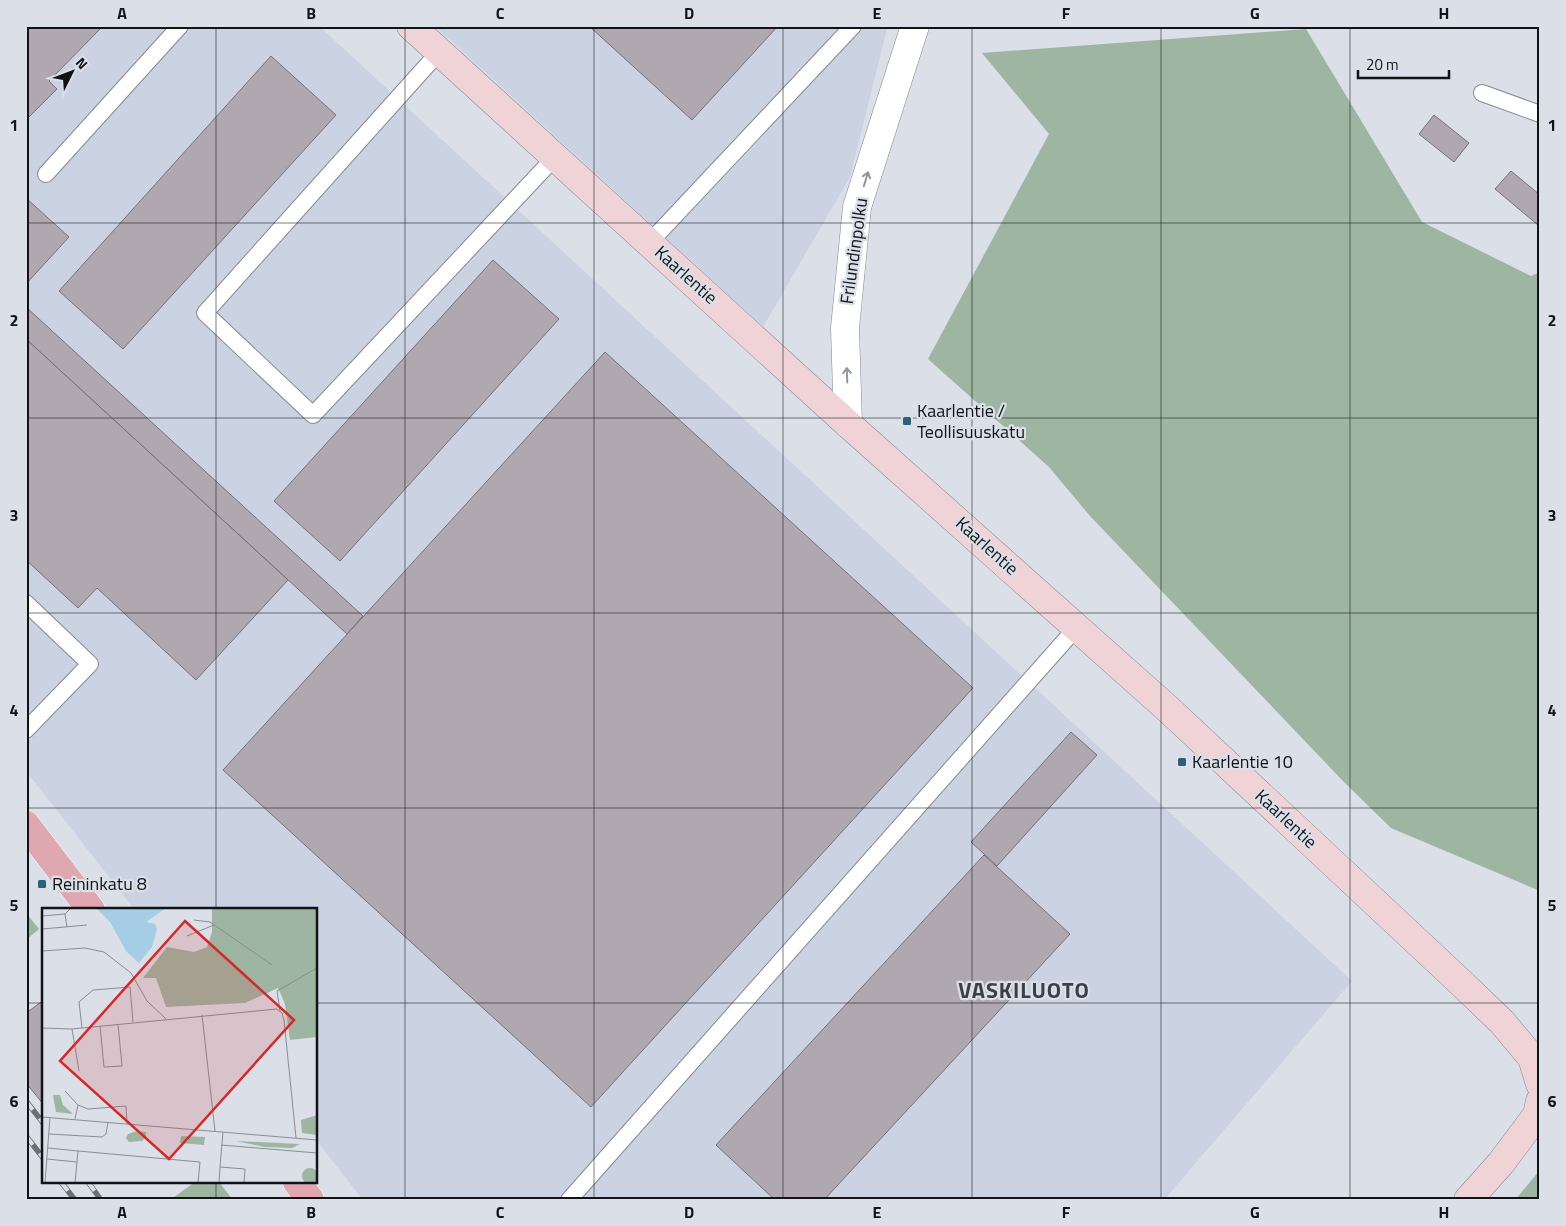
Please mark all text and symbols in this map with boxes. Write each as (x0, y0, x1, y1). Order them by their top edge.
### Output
text: A (117, 1, 127, 25)
text: B (306, 1, 316, 25)
text: C (496, 1, 505, 25)
text: D (684, 1, 694, 25)
text: E (873, 1, 882, 25)
text: F (1062, 1, 1071, 25)
text: G (1250, 1, 1260, 25)
text: H (1439, 1, 1449, 25)
north arrow (48, 48, 98, 98)
scale bar (1358, 48, 1450, 80)
text: N (71, 52, 93, 74)
text: 20 m (1366, 53, 1399, 76)
text: 1 (10, 113, 18, 137)
text: 1 (1548, 113, 1556, 137)
one-way arrow (861, 172, 871, 188)
street label: Frilundinpolku (833, 196, 874, 306)
street label: Kaarlentie (649, 239, 724, 310)
text: 2 (10, 308, 18, 332)
text: 2 (1548, 308, 1556, 332)
one-way arrow (842, 367, 851, 383)
place label: Kaarlentie / Teollisuuskatu (917, 397, 1025, 445)
marker: Kaarlentie / Teollisuuskatu (901, 415, 913, 427)
text: 3 (10, 503, 18, 527)
text: 3 (1548, 503, 1556, 527)
street label: Kaarlentie (950, 510, 1025, 581)
text: 4 (10, 698, 19, 722)
text: 4 (1548, 698, 1557, 722)
place label: Kaarlentie 10 (1192, 748, 1293, 775)
marker: Kaarlentie 10 (1176, 756, 1188, 768)
street label: Kaarlentie (1249, 783, 1324, 855)
place label: Reininkatu 8 (52, 870, 147, 897)
marker: Reininkatu 8 (36, 878, 48, 890)
text: 5 (10, 893, 19, 917)
text: 5 (1548, 893, 1557, 917)
inset map (42, 908, 318, 1184)
district label: VASKILUOTO (958, 973, 1090, 1007)
text: 6 (10, 1089, 19, 1113)
text: 6 (1548, 1089, 1557, 1113)
text: A (117, 1200, 127, 1224)
text: B (306, 1200, 316, 1224)
text: C (496, 1200, 505, 1224)
text: D (684, 1200, 694, 1224)
text: E (873, 1200, 882, 1224)
text: F (1062, 1200, 1071, 1224)
text: G (1250, 1200, 1260, 1224)
text: H (1439, 1200, 1449, 1224)

